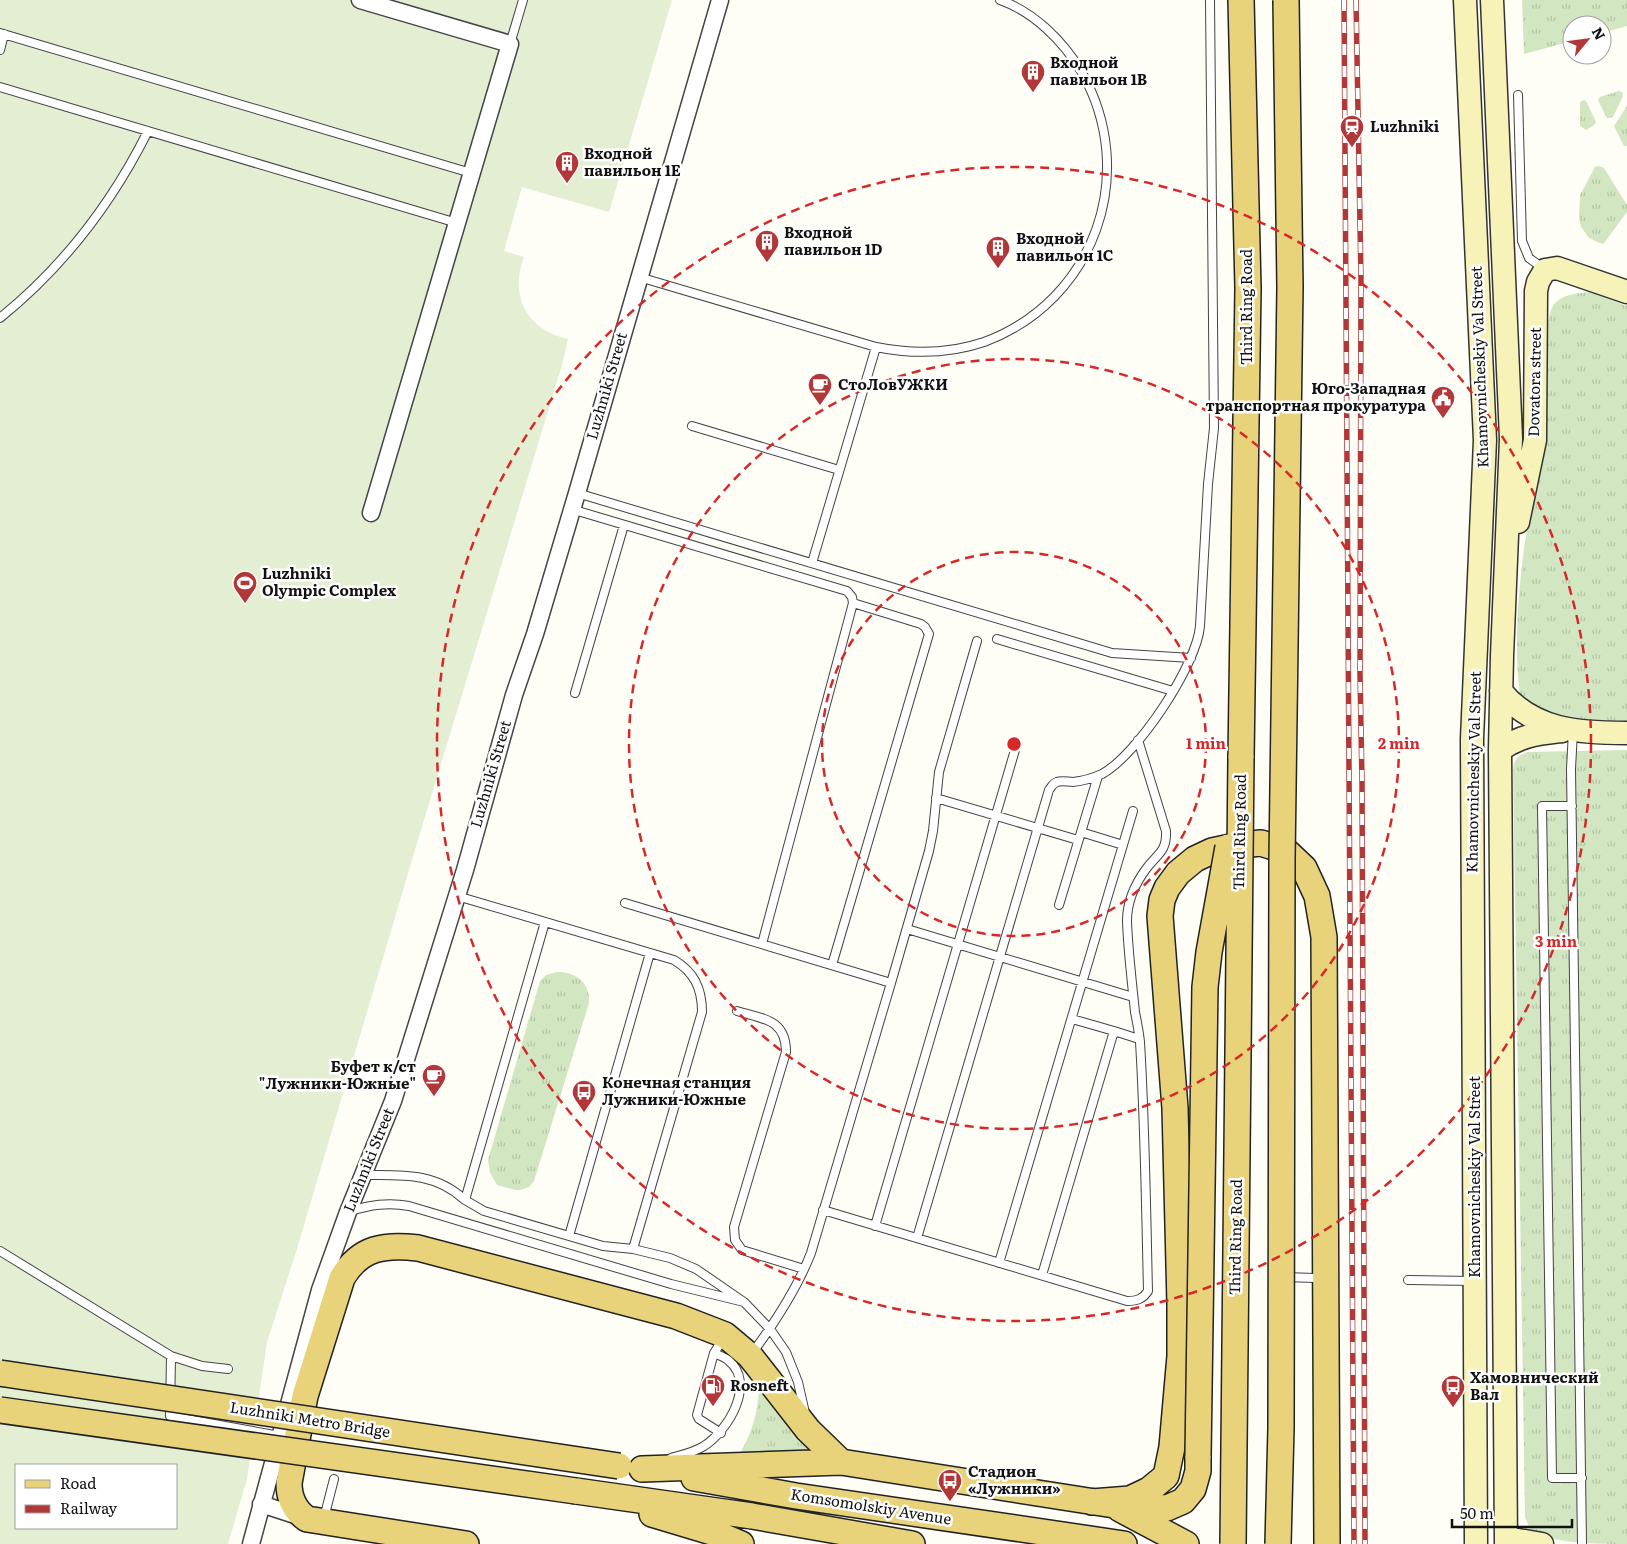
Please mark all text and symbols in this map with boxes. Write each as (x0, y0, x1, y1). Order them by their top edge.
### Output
north arrow (1562, 15, 1612, 65)
text: N (1588, 23, 1611, 43)
place label: Входной павильон 1B (1050, 50, 1147, 90)
building icon: Входной павильон 1B (1020, 59, 1046, 93)
station icon: Luzhniki (1339, 114, 1365, 148)
place label: Luzhniki (1370, 114, 1440, 137)
place label: Входной павильон 1E (584, 141, 681, 181)
building icon: Входной павильон 1E (554, 150, 580, 184)
place label: Входной павильон 1D (784, 220, 883, 260)
place label: Входной павильон 1C (1016, 226, 1114, 266)
building icon: Входной павильон 1D (754, 229, 780, 263)
building icon: Входной павильон 1C (985, 235, 1011, 269)
street label: Third Ring Road (1234, 249, 1257, 365)
street label: Khamovnicheskiy Val Street (1463, 266, 1494, 468)
street label: Dovatora street (1521, 327, 1546, 437)
street label: Luzhniki Street (579, 329, 632, 442)
cafe icon: СтоЛовУЖКИ (807, 372, 833, 406)
place label: СтоЛовУЖКИ (838, 372, 948, 395)
place label: Юго-Западная транспортная прокуратура (1205, 376, 1426, 416)
public building icon: Юго-Западная транспортная прокуратура (1430, 385, 1456, 419)
place label: Luzhniki Olympic Complex (262, 561, 396, 601)
sports icon: Luzhniki Olympic Complex (232, 570, 258, 604)
street label: Khamovnicheskiy Val Street (1459, 671, 1486, 873)
street label: Luzhniki Street (463, 717, 516, 830)
text: 1 min (1186, 731, 1227, 754)
text: 2 min (1378, 731, 1421, 754)
centre of rings (1005, 735, 1023, 753)
street label: Third Ring Road (1226, 774, 1251, 890)
text: 3 min (1535, 929, 1578, 952)
place label: Буфет к/ст "Лужники-Южные" (259, 1054, 416, 1094)
cafe icon: Буфет к/ст "Лужники-Южные" (421, 1063, 447, 1097)
place label: Конечная станция Лужники-Южные (602, 1070, 752, 1110)
street label: Khamovnicheskiy Val Street (1462, 1076, 1485, 1278)
bus stop icon: Конечная станция Лужники-Южные (571, 1079, 597, 1113)
street label: Luzhniki Street (336, 1104, 399, 1215)
street label: Third Ring Road (1222, 1179, 1247, 1295)
place label: Хамовнический Вал (1470, 1365, 1599, 1405)
fuel station icon: Rosneft (700, 1373, 726, 1407)
place label: Rosneft (730, 1373, 789, 1396)
bus stop icon: Хамовнический Вал (1440, 1374, 1466, 1408)
street label: Luzhniki Metro Bridge (229, 1395, 392, 1443)
place label: Стадион «Лужники» (968, 1459, 1061, 1499)
legend (15, 1464, 178, 1529)
bus stop icon: Стадион «Лужники» (937, 1468, 963, 1502)
text: Road (60, 1471, 96, 1494)
street label: Komsomolskiy Avenue (789, 1481, 953, 1530)
text: Railway (60, 1496, 118, 1519)
scale bar (1452, 1496, 1572, 1528)
text: 50 m (1460, 1501, 1494, 1524)

